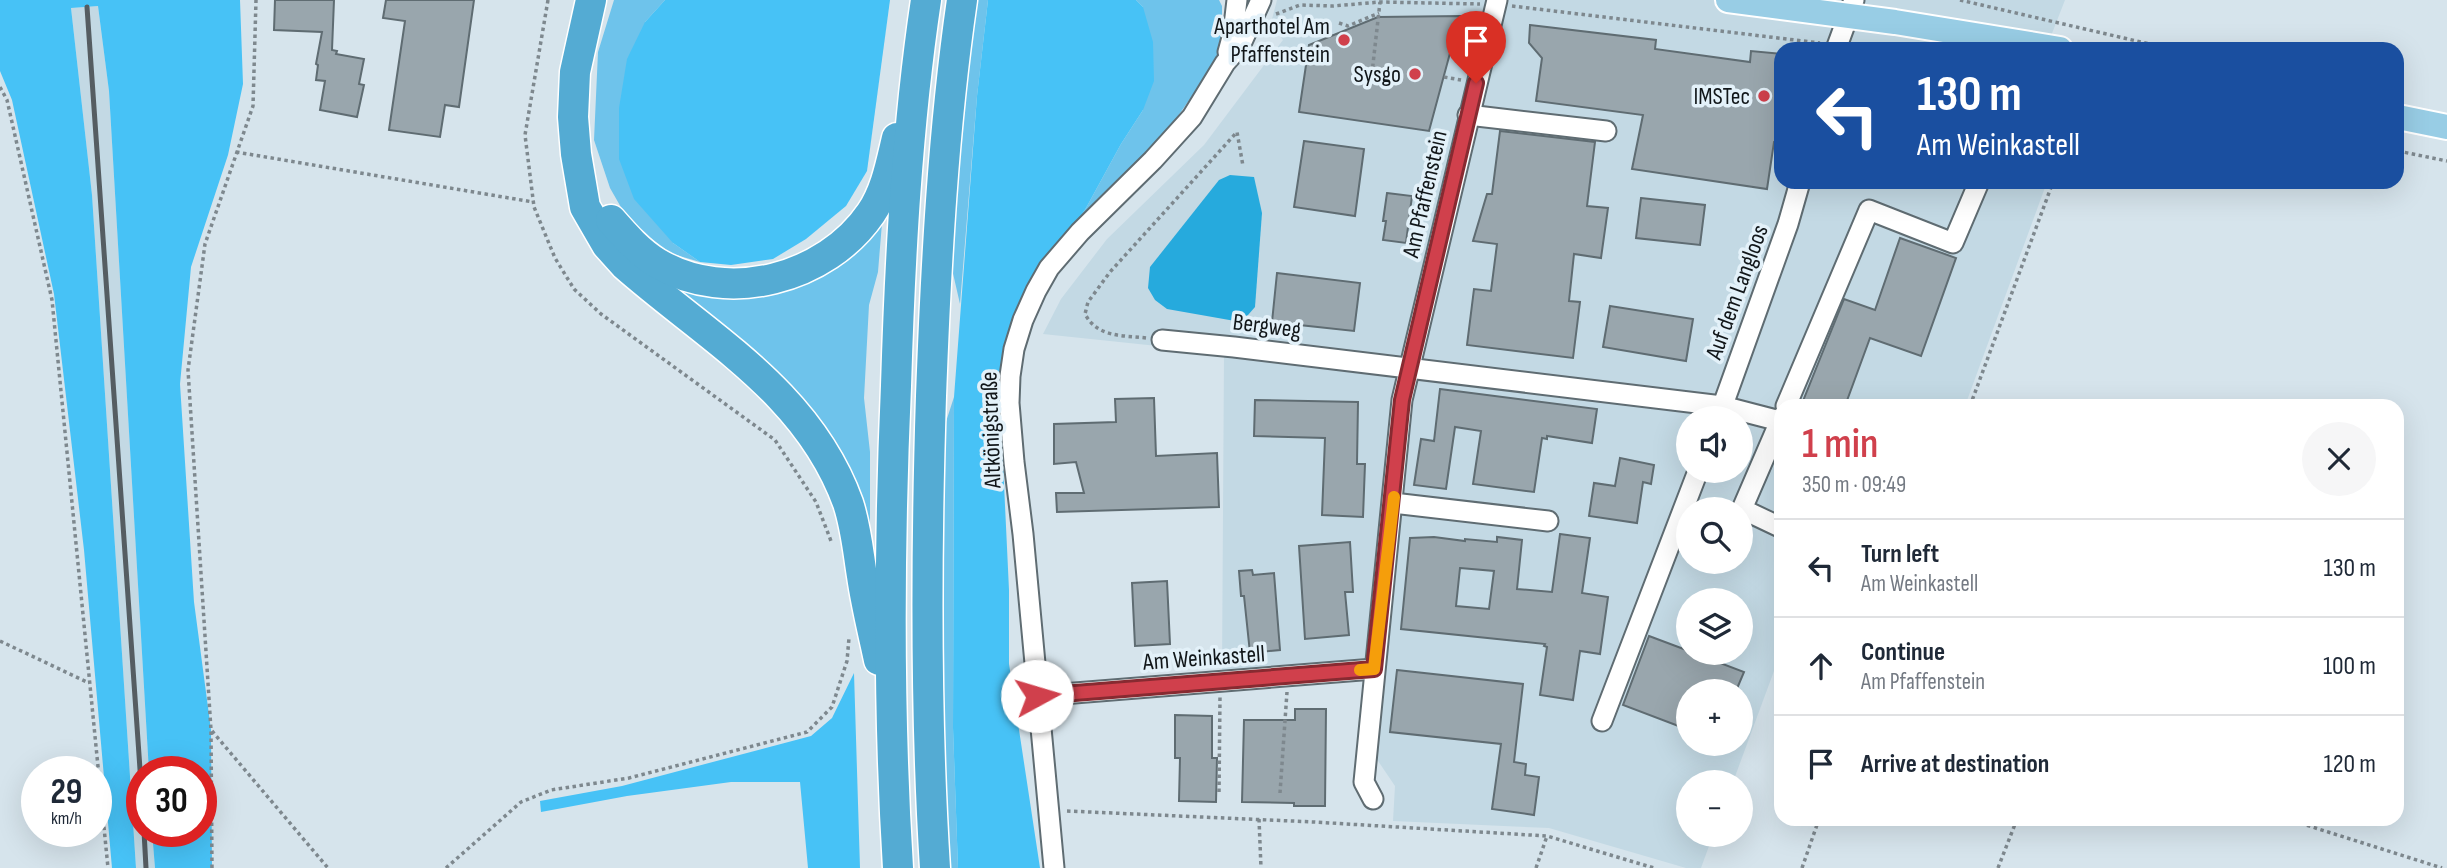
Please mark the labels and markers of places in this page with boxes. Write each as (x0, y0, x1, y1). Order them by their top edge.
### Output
pin (1446, 11, 1506, 83)
place label: Aparthotel Am Pfaffenstein (1213, 12, 1330, 69)
marker: Aparthotel Am Pfaffenstein (1336, 32, 1352, 48)
place label: Sysgo (1354, 60, 1401, 89)
marker: Sysgo (1407, 66, 1423, 82)
place label: IMSTec (1693, 82, 1750, 111)
marker: IMSTec (1756, 88, 1772, 104)

